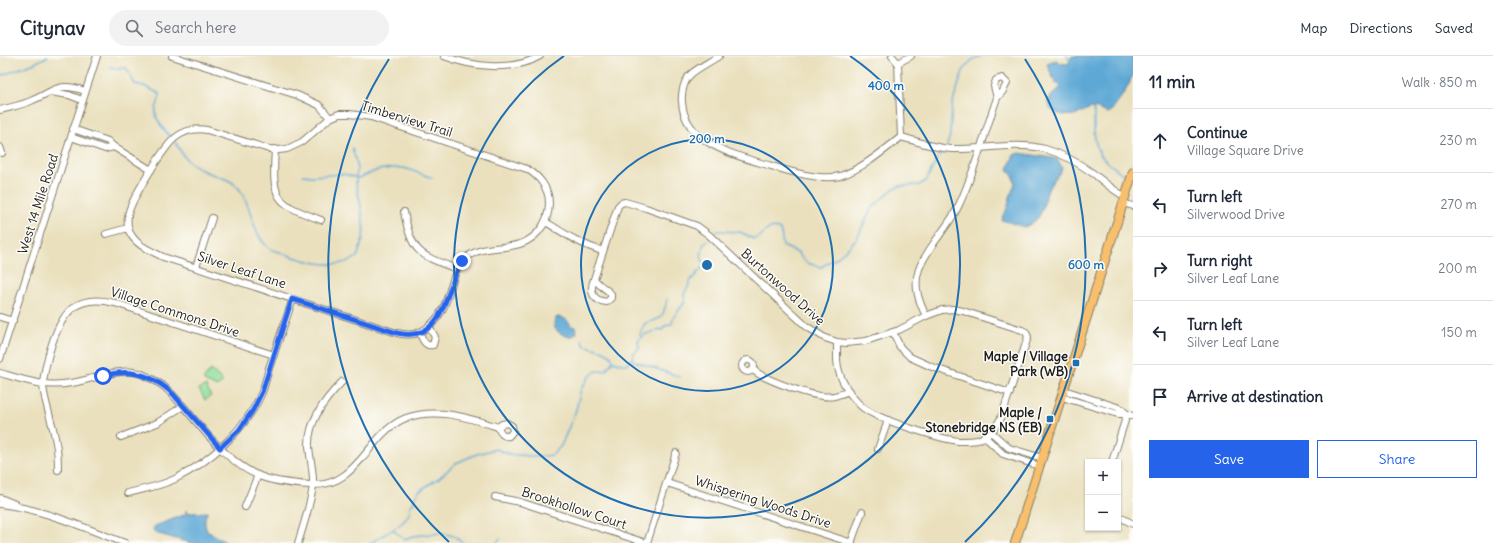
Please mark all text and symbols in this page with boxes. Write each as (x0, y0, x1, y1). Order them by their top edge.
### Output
search box (109, 10, 389, 46)
text: Citynav (20, 16, 85, 40)
icon: search (123, 17, 145, 39)
text: Search here (155, 18, 236, 37)
text: Map (1300, 19, 1327, 37)
text: Directions (1349, 19, 1413, 37)
text: Saved (1435, 19, 1473, 37)
text: 11 min (1149, 71, 1195, 93)
text: Walk · 850 m (1402, 74, 1477, 91)
text: 400 m (868, 78, 905, 93)
street label: Timberview Trail (359, 97, 455, 141)
text: Continue (1187, 123, 1248, 142)
icon: ahead (1149, 130, 1171, 152)
text: 200 m (689, 131, 725, 146)
text: 230 m (1439, 132, 1477, 149)
text: Village Square Drive (1187, 142, 1304, 159)
street label: West 14 Mile Road (14, 151, 62, 256)
text: Turn left (1187, 187, 1242, 206)
icon: left (1149, 194, 1171, 216)
text: 270 m (1440, 196, 1477, 213)
text: Silverwood Drive (1187, 206, 1285, 223)
street label: Burtonwood Drive (738, 245, 828, 329)
street label: Silver Leaf Lane (196, 248, 288, 292)
text: Turn right (1187, 251, 1252, 270)
route end (453, 252, 471, 270)
text: 600 m (1068, 257, 1105, 272)
centre of rings (700, 258, 714, 272)
icon: right (1149, 258, 1171, 280)
text: 200 m (1438, 260, 1477, 277)
text: Silver Leaf Lane (1187, 270, 1279, 287)
street label: Village Commons Drive (108, 283, 242, 341)
text: Turn left (1187, 315, 1242, 334)
icon: left (1149, 322, 1171, 344)
text: 150 m (1441, 324, 1477, 341)
text: Silver Leaf Lane (1187, 334, 1279, 351)
place label: Maple / Village Park (WB) (983, 348, 1068, 380)
marker: Maple / Village Park (WB) (1071, 358, 1081, 368)
route start (94, 367, 112, 385)
icon: arrive (1149, 386, 1171, 408)
text: Arrive at destination (1187, 387, 1323, 406)
place label: Maple / Stonebridge NS (EB) (925, 404, 1042, 436)
marker: Maple / Stonebridge NS (EB) (1045, 414, 1055, 424)
button: Save (1149, 440, 1309, 478)
button: Share (1317, 440, 1477, 478)
map controls (1085, 459, 1121, 531)
button: + (1085, 459, 1121, 495)
street label: Whispering Woods Drive (693, 472, 833, 532)
street label: Brookhollow Court (519, 483, 629, 533)
button: − (1085, 495, 1121, 531)

